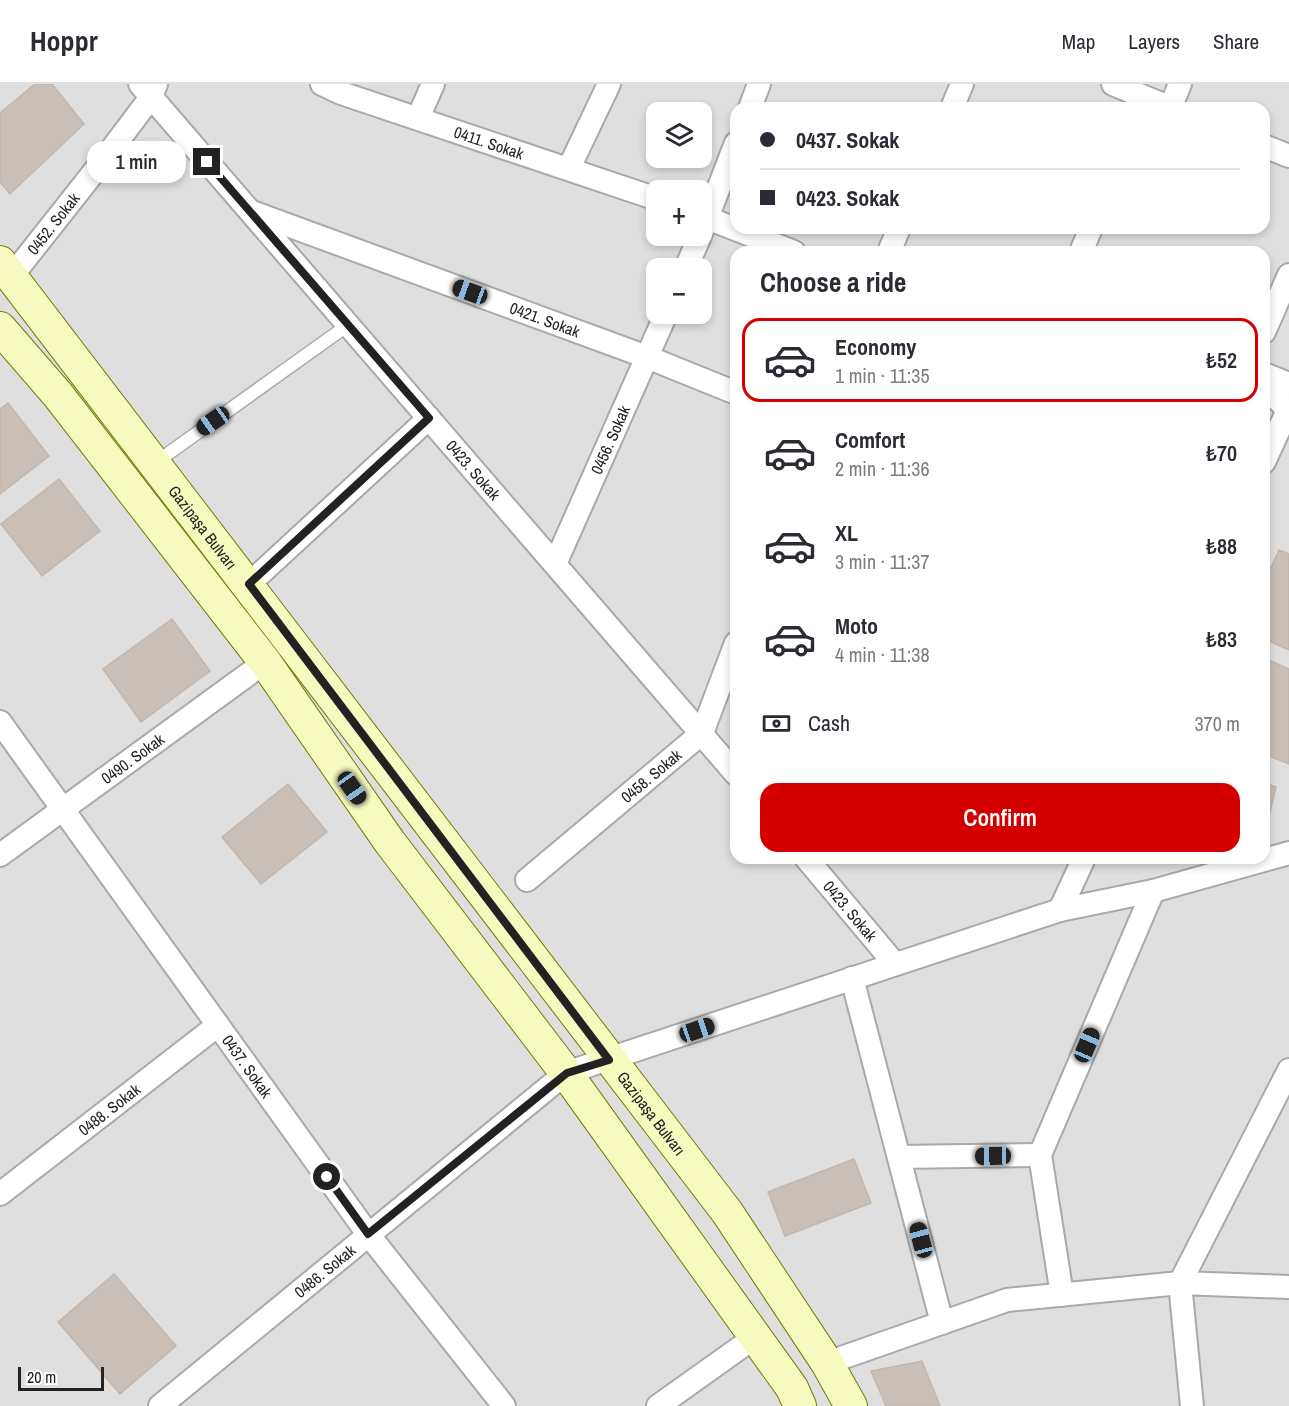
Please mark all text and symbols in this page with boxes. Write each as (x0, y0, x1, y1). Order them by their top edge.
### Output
text: Hoppr (30, 22, 98, 60)
text: Map (1062, 27, 1095, 56)
text: Layers (1128, 27, 1180, 56)
text: Share (1213, 27, 1259, 56)
map controls (646, 102, 712, 324)
button: layers (646, 102, 712, 168)
street label: 0411. Sokak (451, 121, 527, 165)
text: 0437. Sokak (796, 125, 899, 155)
callout: 1 min (87, 141, 186, 183)
text: 1 min (115, 148, 158, 175)
route end (193, 148, 220, 175)
button: + (646, 180, 712, 246)
text: 0423. Sokak (796, 183, 899, 213)
street label: 0452. Sokak (22, 188, 85, 259)
button: − (646, 258, 712, 324)
text: Choose a ride (760, 264, 906, 300)
car (450, 277, 490, 307)
street label: 0421. Sokak (507, 297, 583, 343)
text: Economy (835, 332, 916, 362)
icon: car (763, 333, 817, 387)
text: ₺52 (1206, 345, 1237, 375)
text: 1 min · 11:35 (835, 362, 930, 389)
street label: 0456. Sokak (585, 401, 635, 478)
car (193, 403, 233, 439)
text: Comfort (835, 425, 905, 455)
icon: car (763, 426, 817, 480)
street label: 0423. Sokak (441, 435, 506, 505)
text: ₺70 (1206, 438, 1237, 468)
text: 2 min · 11:36 (835, 455, 930, 482)
street label: Gazipaşa Bulvarı (164, 481, 242, 574)
text: XL (835, 518, 858, 548)
icon: car (763, 519, 817, 573)
text: ₺88 (1206, 531, 1237, 561)
text: 3 min · 11:37 (835, 548, 930, 575)
text: Moto (835, 611, 878, 641)
icon: car (763, 612, 817, 666)
text: ₺83 (1206, 624, 1237, 654)
text: 4 min · 11:38 (835, 641, 930, 668)
icon: cash (760, 707, 793, 740)
text: Cash (808, 708, 850, 738)
text: 370 m (1194, 710, 1240, 737)
street label: 0490. Sokak (97, 728, 169, 789)
street label: 0458. Sokak (616, 744, 686, 808)
car (334, 768, 370, 808)
button: Confirm (760, 783, 1240, 852)
street label: 0423. Sokak (818, 876, 883, 946)
car (677, 1016, 717, 1044)
car (1072, 1025, 1102, 1065)
street label: 0437. Sokak (217, 1030, 278, 1103)
street label: Gazipaşa Bulvarı (612, 1067, 691, 1160)
street label: 0488. Sokak (73, 1078, 145, 1141)
car (975, 1147, 1011, 1165)
route start (313, 1163, 340, 1190)
car (908, 1220, 934, 1260)
street label: 0486. Sokak (289, 1239, 360, 1303)
scale bar (18, 1364, 104, 1392)
text: 20 m (27, 1366, 56, 1388)

